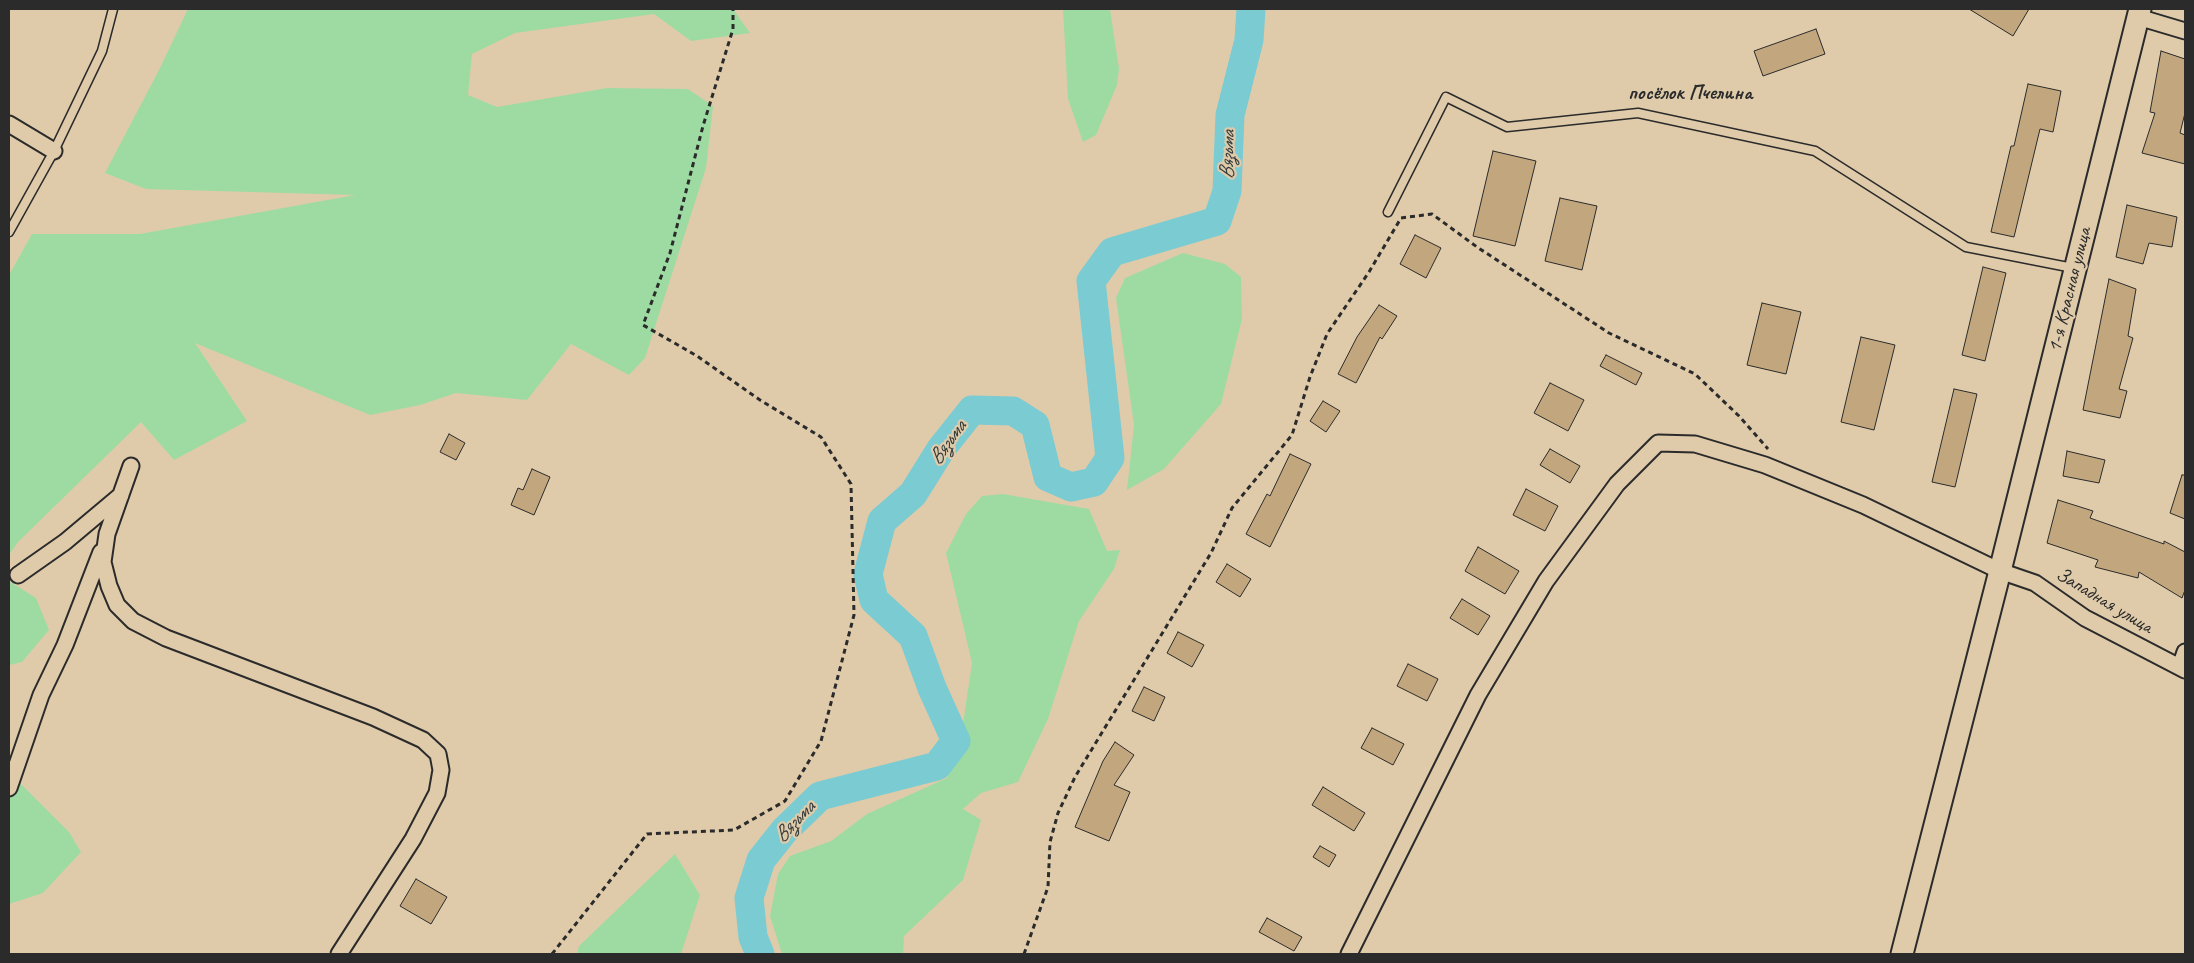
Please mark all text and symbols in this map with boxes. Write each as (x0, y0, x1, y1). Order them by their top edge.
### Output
district label: посёлок Пчелина (1628, 80, 1752, 106)
water label: Вязьма (1215, 130, 1241, 180)
street label: 1-я Красная улица (2043, 225, 2097, 355)
water label: Вязьма (924, 416, 972, 470)
street label: Западная улица (2051, 563, 2157, 639)
water label: Вязьма (769, 796, 821, 848)

